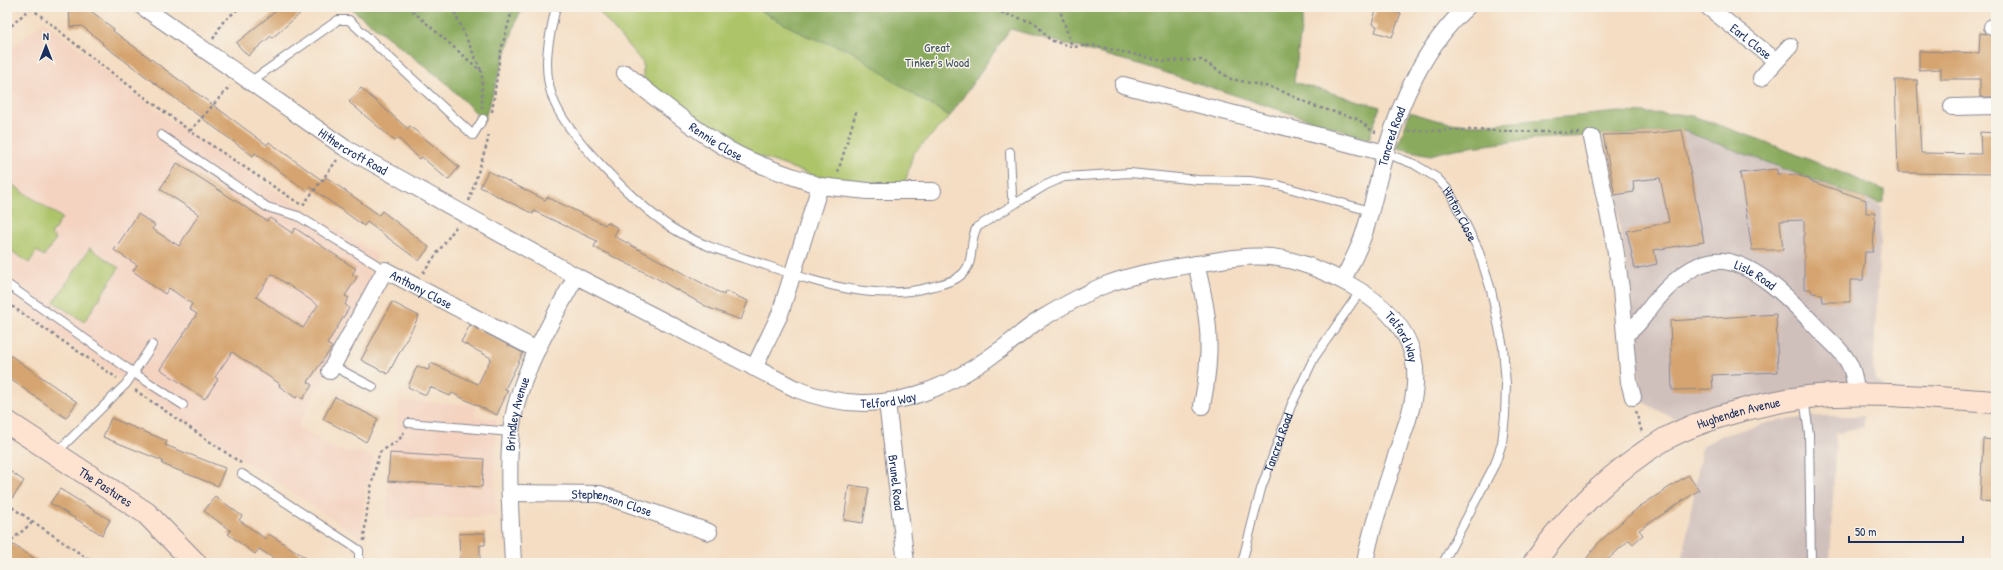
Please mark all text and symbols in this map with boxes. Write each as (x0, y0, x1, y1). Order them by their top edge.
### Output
street label: Earl Close (1727, 19, 1776, 63)
north arrow (26, 26, 66, 66)
text: N (43, 29, 49, 43)
park label: Great Tinker's Wood (905, 38, 969, 71)
street label: Tancred Road (1373, 104, 1409, 168)
street label: Rennie Close (686, 118, 746, 165)
street label: Hithercroft Road (315, 123, 391, 179)
street label: Hinton Close (1439, 182, 1482, 244)
street label: Lisle Road (1732, 255, 1780, 294)
street label: Anthony Close (387, 265, 456, 313)
street label: Telford Way (1381, 307, 1423, 364)
street label: Brindley Avenue (501, 374, 533, 451)
street label: Telford Way (860, 386, 919, 412)
street label: Hughenden Avenue (1694, 393, 1782, 433)
street label: Tancred Road (1259, 410, 1297, 474)
street label: Brunel Road (884, 454, 909, 511)
street label: The Pastures (75, 462, 136, 511)
street label: Stephenson Close (571, 485, 654, 520)
scale bar (1849, 518, 1963, 544)
text: 50 m (1855, 523, 1876, 540)

